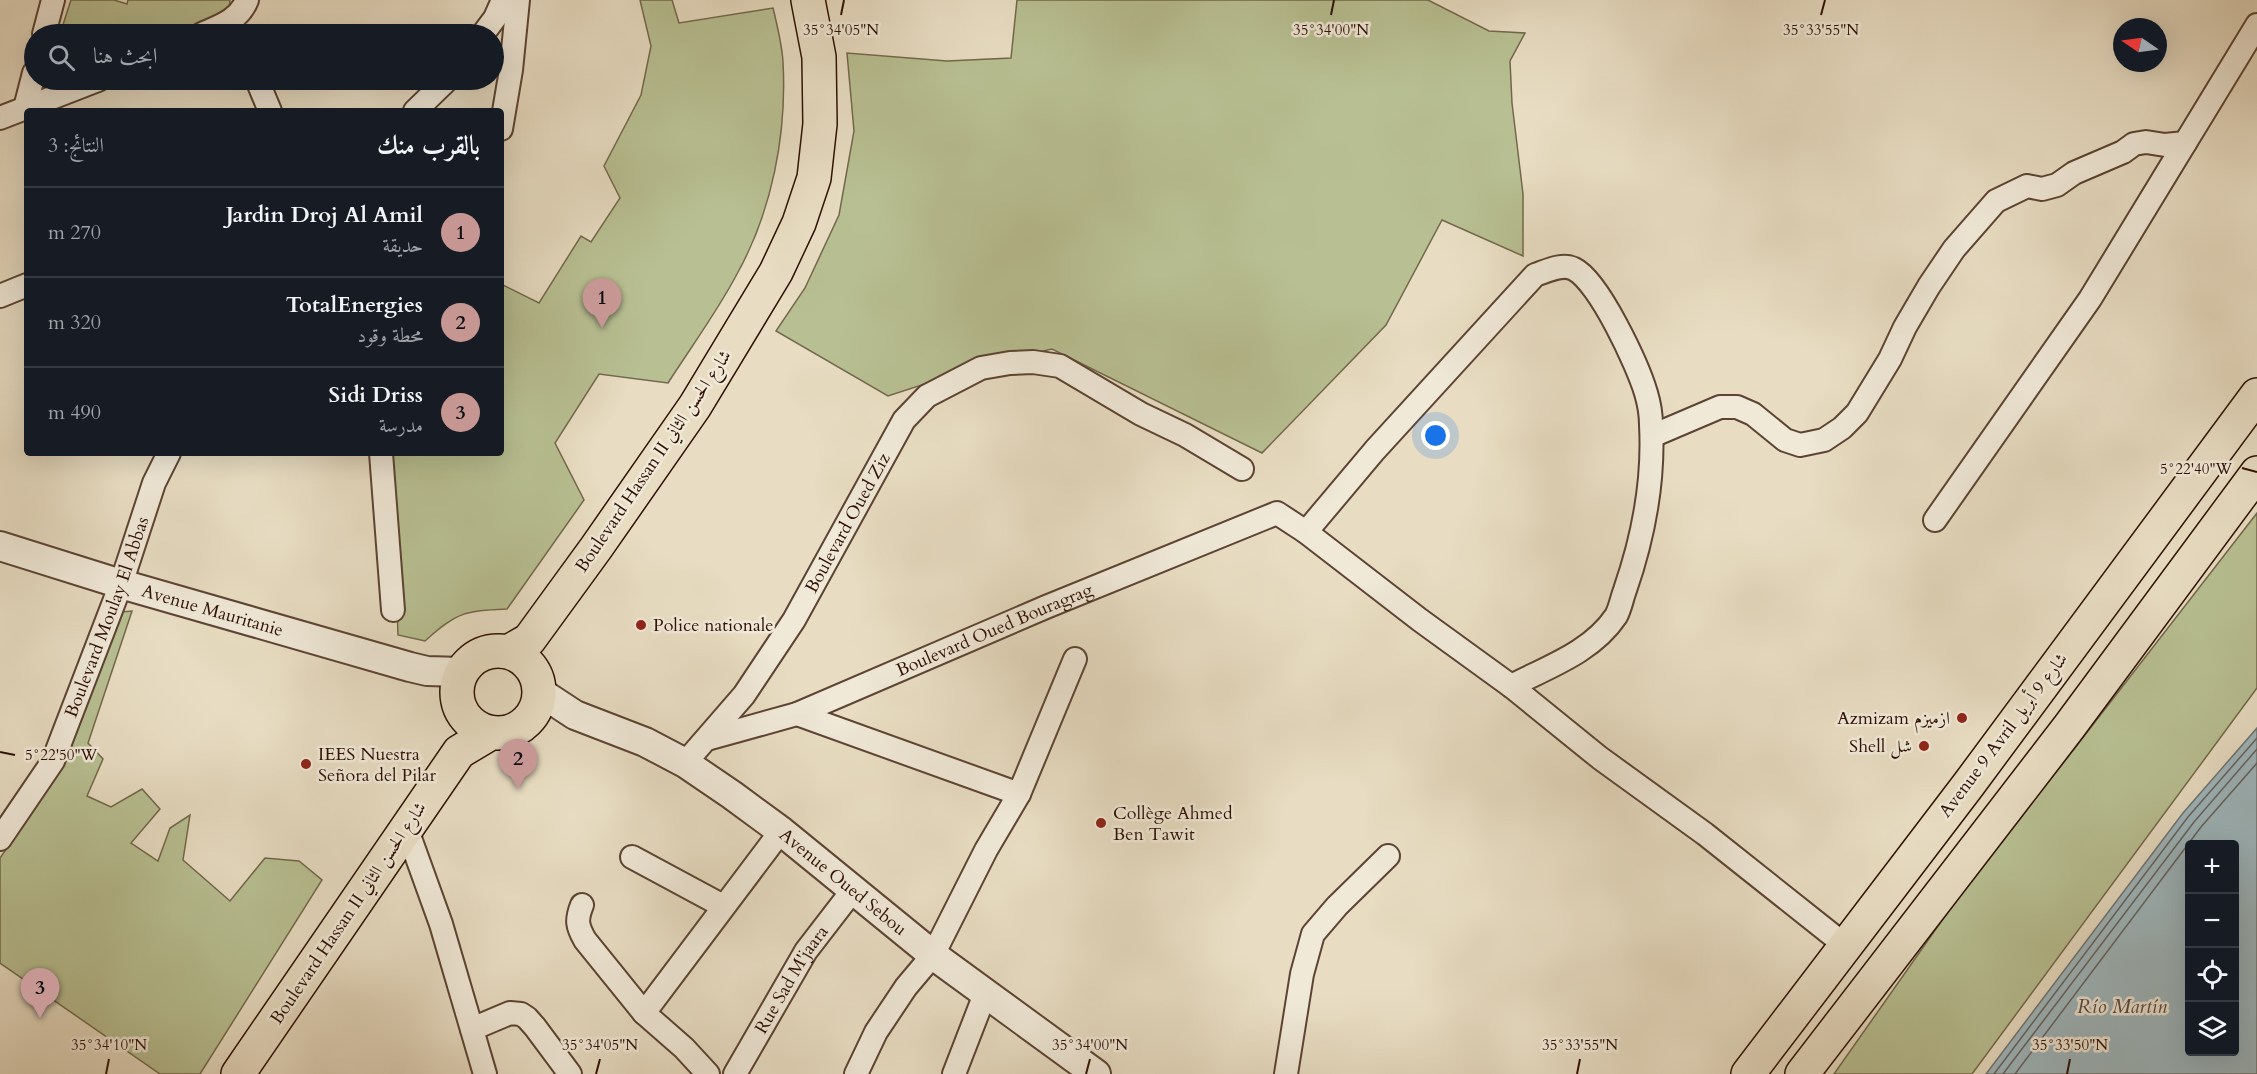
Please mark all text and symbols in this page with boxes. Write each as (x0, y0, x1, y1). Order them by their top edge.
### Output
north arrow (2113, 18, 2167, 72)
text: 35°34'05"N (803, 20, 879, 40)
text: 35°34'00"N (1293, 20, 1369, 40)
text: 35°33'55"N (1783, 20, 1859, 40)
search box (24, 24, 504, 90)
icon: search (45, 41, 78, 74)
text: ابحث هنا (93, 41, 158, 71)
text: بالقرب منك (377, 128, 480, 163)
text: النتائج: 3 (48, 132, 104, 159)
text: Jardin Droj Al Amil (226, 200, 423, 230)
text: 270 m (48, 219, 101, 246)
text: 1 (455, 219, 466, 246)
text: حديقة (383, 232, 423, 259)
pin: 1 (582, 278, 622, 328)
text: TotalEnergies (286, 290, 423, 320)
text: 320 m (48, 309, 101, 336)
text: 2 (455, 309, 466, 336)
text: محطة وقود (357, 322, 423, 349)
street label: Boulevard Hassan II شارع الحسن الثاني (569, 345, 739, 579)
text: Sidi Driss (329, 380, 423, 410)
text: 490 m (48, 399, 101, 426)
text: 3 (455, 399, 466, 426)
text: مدرسة (379, 412, 423, 439)
your location (1421, 421, 1450, 450)
street label: Boulevard Oued Ziz (799, 449, 897, 598)
text: 5°22'40"W (2160, 459, 2233, 479)
street label: Boulevard Moulay El Abbas (59, 513, 155, 721)
street label: Boulevard Oued Bouragrag (892, 577, 1097, 683)
street label: Avenue Mauritanie (138, 579, 286, 643)
place label: Police nationale (653, 613, 773, 638)
marker: Police nationale (634, 618, 648, 632)
street label: Avenue 9 Avril شارع 9 أبريل (1932, 647, 2075, 824)
place label: Azmizam ازميزم (1837, 706, 1950, 734)
marker: Azmizam ازميزم (1955, 711, 1969, 725)
place label: Shell شل (1849, 734, 1912, 759)
marker: Shell شل (1917, 739, 1931, 753)
pin: 2 (498, 740, 538, 789)
place label: IEES Nuestra Señora del Pilar (318, 742, 437, 788)
text: 5°22'50"W (25, 745, 98, 765)
marker: IEES Nuestra Señora del Pilar (299, 757, 313, 771)
street label: Boulevard Hassan II شارع الحسن الثاني (264, 797, 434, 1031)
place label: Collège Ahmed Ben Tawit (1113, 801, 1233, 847)
marker: Collège Ahmed Ben Tawit (1094, 816, 1108, 830)
street label: Avenue Oued Sebou (774, 823, 912, 942)
map controls (2185, 840, 2239, 1056)
button: + (2185, 840, 2239, 894)
button: − (2185, 894, 2239, 948)
street label: Rue Sad M'jaara (749, 920, 834, 1038)
button: locate (2185, 948, 2239, 1002)
pin: 3 (20, 968, 60, 1018)
water label: Río Martín (2077, 993, 2167, 1020)
button: layers (2185, 1002, 2239, 1056)
text: 35°34'10"N (71, 1035, 147, 1055)
text: 35°34'05"N (562, 1035, 638, 1055)
text: 35°34'00"N (1052, 1035, 1128, 1055)
text: 35°33'55"N (1542, 1035, 1618, 1055)
text: 35°33'50"N (2032, 1035, 2108, 1055)

